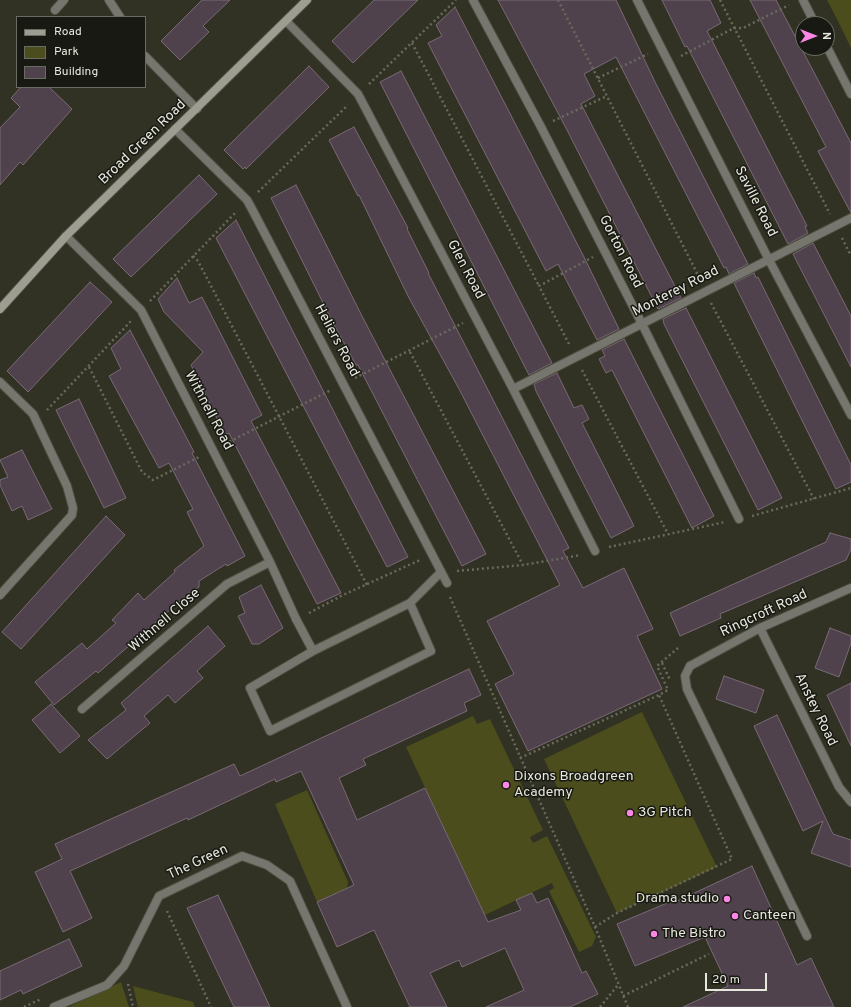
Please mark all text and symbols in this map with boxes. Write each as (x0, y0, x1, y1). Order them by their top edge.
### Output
legend (16, 16, 146, 88)
north arrow (795, 16, 835, 56)
text: Road (54, 24, 82, 40)
text: N (819, 32, 833, 40)
text: Park (54, 44, 79, 60)
text: Building (54, 64, 98, 80)
street label: Broad Green Road (96, 97, 190, 189)
street label: Saville Road (730, 164, 780, 240)
street label: Gorton Road (594, 213, 646, 291)
street label: Glen Road (442, 238, 488, 302)
street label: Monterey Road (630, 263, 722, 321)
street label: Heliers Road (310, 302, 362, 380)
street label: Withnell Road (180, 369, 236, 453)
street label: Withnell Close (126, 585, 204, 657)
street label: Ringcroft Road (718, 586, 810, 642)
street label: Anstey Road (790, 671, 840, 749)
place label: Dixons Broadgreen Academy (514, 769, 634, 802)
marker: Dixons Broadgreen Academy (501, 780, 511, 790)
place label: 3G Pitch (638, 805, 692, 821)
marker: 3G Pitch (625, 808, 635, 818)
street label: The Green (165, 842, 231, 884)
place label: Drama studio (636, 891, 719, 907)
marker: Drama studio (722, 894, 732, 904)
place label: Canteen (743, 908, 796, 924)
marker: Canteen (730, 911, 740, 921)
place label: The Bistro (662, 926, 726, 942)
marker: The Bistro (649, 929, 659, 939)
scale bar (707, 965, 769, 991)
text: 20 m (712, 972, 740, 988)

